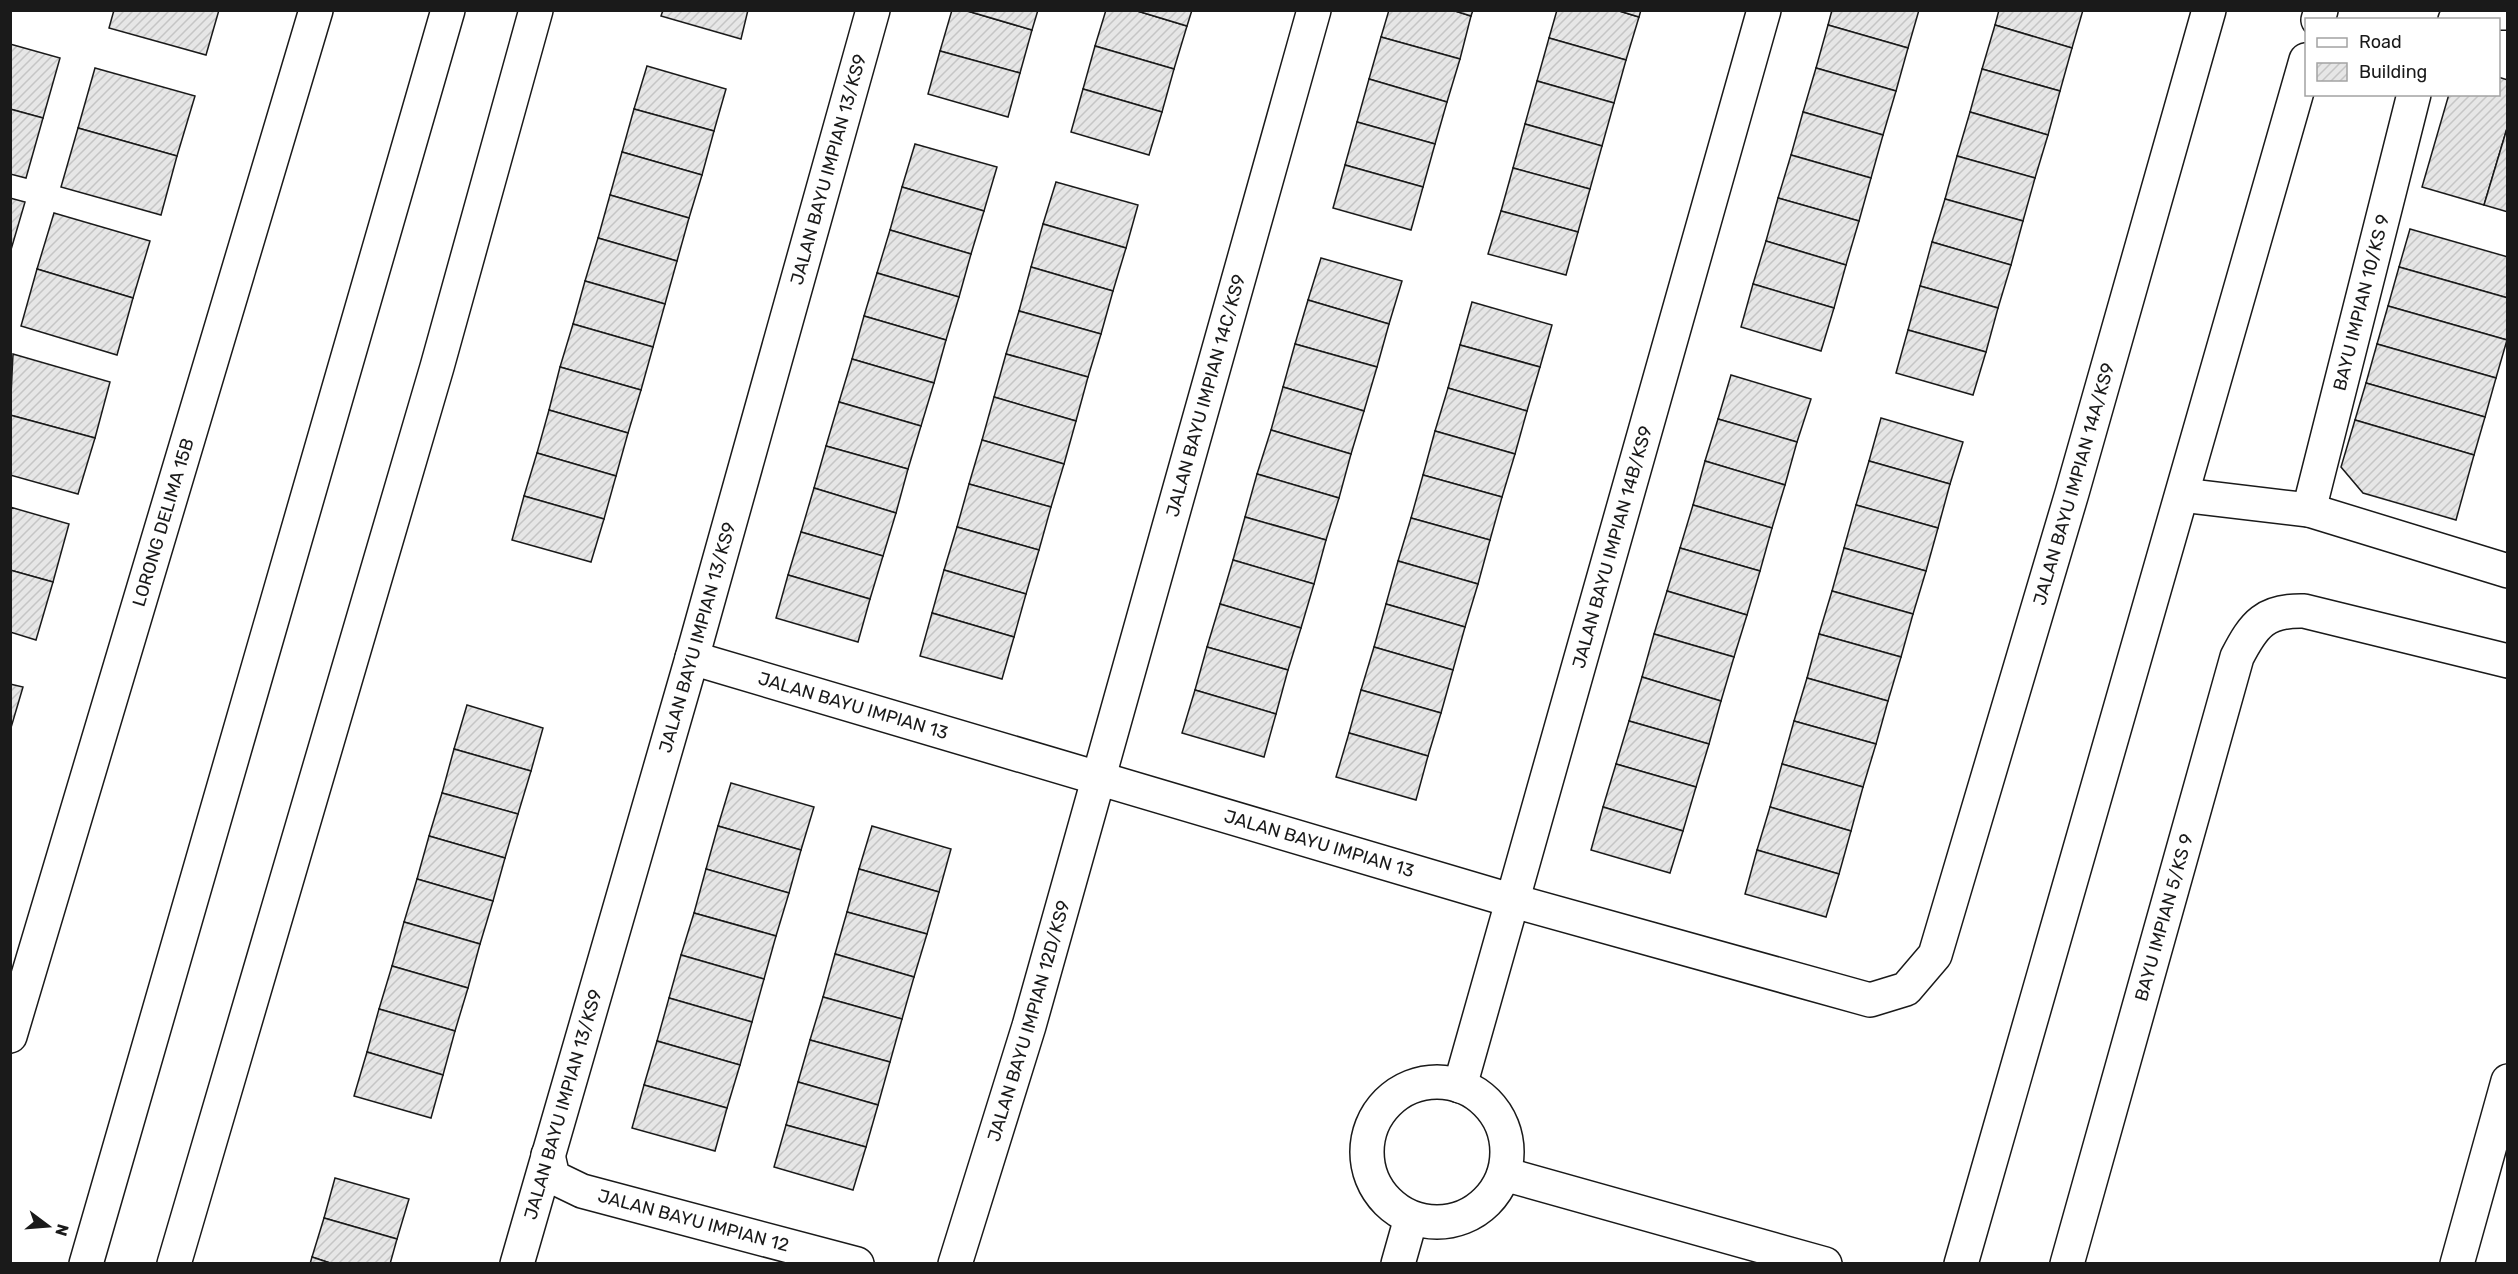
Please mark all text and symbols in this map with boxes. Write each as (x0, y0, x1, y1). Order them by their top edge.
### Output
legend (2305, 18, 2500, 96)
text: Road (2359, 31, 2402, 53)
street label: JALAN BAYU IMPIAN 13/KS9 (786, 52, 871, 287)
text: Building (2359, 61, 2427, 83)
street label: BAYU IMPIAN 10/KS 9 (2329, 212, 2394, 393)
street label: JALAN BAYU IMPIAN 14C/KS9 (1161, 272, 1250, 519)
street label: JALAN BAYU IMPIAN 14A/KS9 (2028, 360, 2119, 608)
street label: JALAN BAYU IMPIAN 14B/KS9 (1568, 423, 1657, 671)
street label: LORONG DELIMA 15B (128, 436, 199, 609)
street label: JALAN BAYU IMPIAN 13/KS9 (654, 520, 740, 755)
street label: JALAN BAYU IMPIAN 13 (756, 667, 951, 744)
street label: JALAN BAYU IMPIAN 13 (1222, 805, 1417, 882)
street label: BAYU IMPIAN 5/KS 9 (2130, 831, 2198, 1004)
street label: JALAN BAYU IMPIAN 12D/KS9 (983, 898, 1075, 1144)
street label: JALAN BAYU IMPIAN 13/KS9 (519, 987, 607, 1222)
street label: JALAN BAYU IMPIAN 12 (595, 1185, 791, 1256)
north arrow (18, 1196, 78, 1256)
text: N (51, 1222, 73, 1238)

